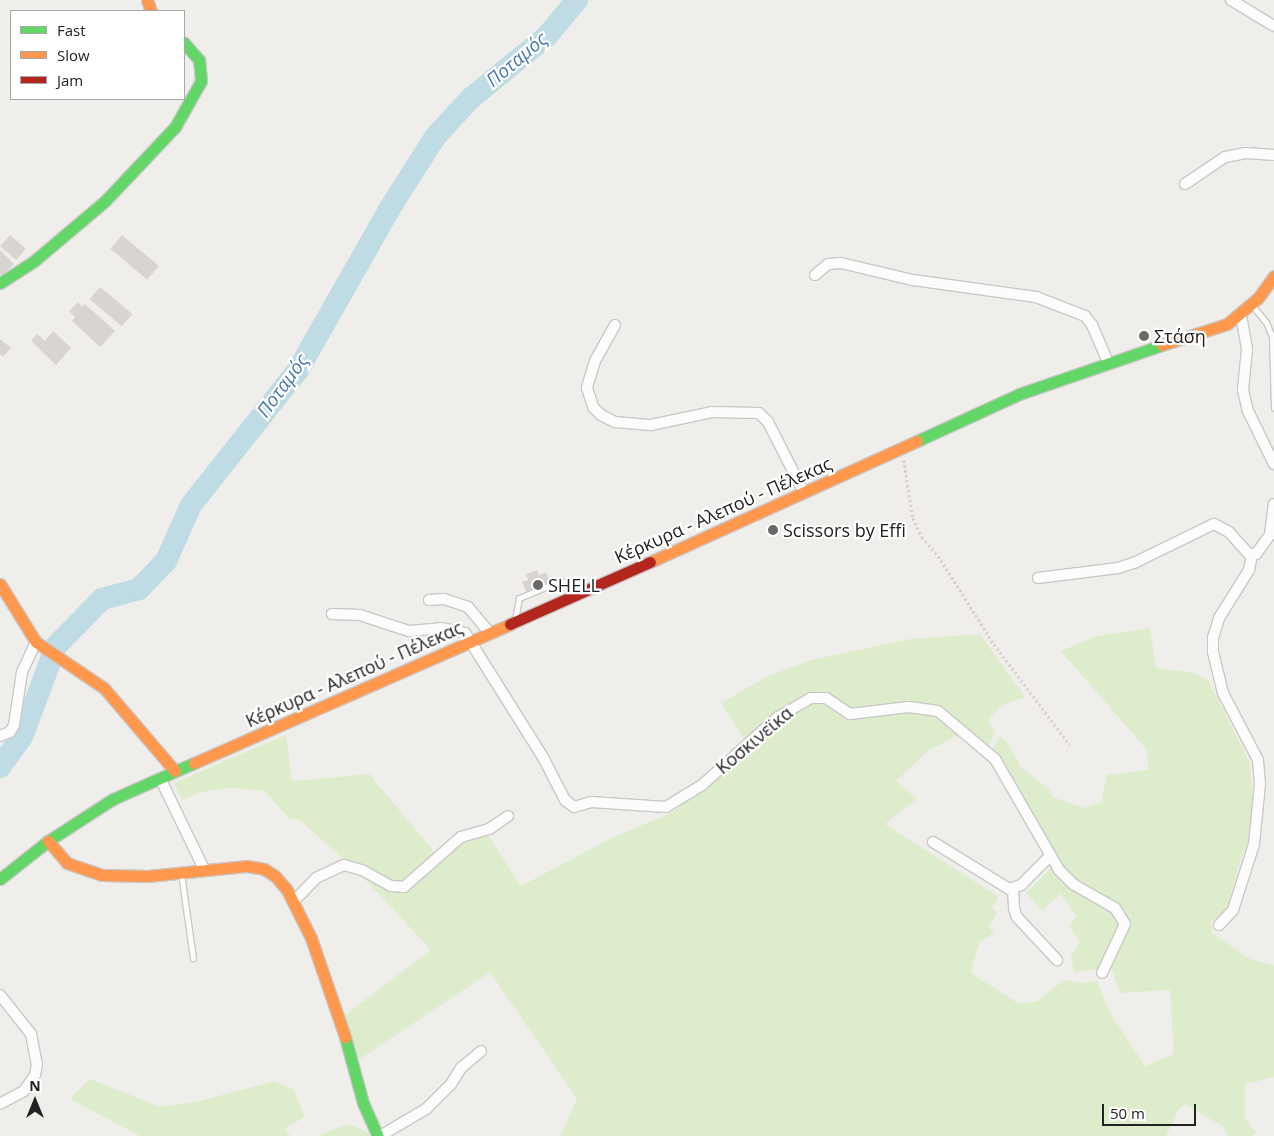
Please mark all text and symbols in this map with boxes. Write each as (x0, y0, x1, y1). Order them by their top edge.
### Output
legend (10, 10, 185, 100)
text: Fast (57, 20, 86, 40)
water label: Ποταμός (482, 28, 552, 92)
text: Slow (57, 45, 90, 65)
text: Jam (57, 70, 83, 90)
place label: Στάση (1154, 325, 1206, 347)
marker: Στάση (1138, 330, 1150, 342)
water label: Ποταμός (252, 350, 314, 422)
street label: Κέρκυρα - Αλεπού - Πέλεκας (611, 452, 835, 568)
place label: Scissors by Effi (783, 519, 906, 541)
marker: Scissors by Effi (767, 524, 779, 536)
place label: SHELL (548, 574, 600, 596)
marker: SHELL (532, 579, 544, 591)
street label: Κέρκυρα - Αλεπού - Πέλεκας (242, 616, 466, 732)
street label: Κοσκινεϊκα (711, 702, 797, 778)
north arrow (10, 1076, 60, 1126)
text: N (29, 1076, 41, 1095)
scale bar (1104, 1094, 1198, 1126)
text: 50 m (1110, 1103, 1145, 1123)

